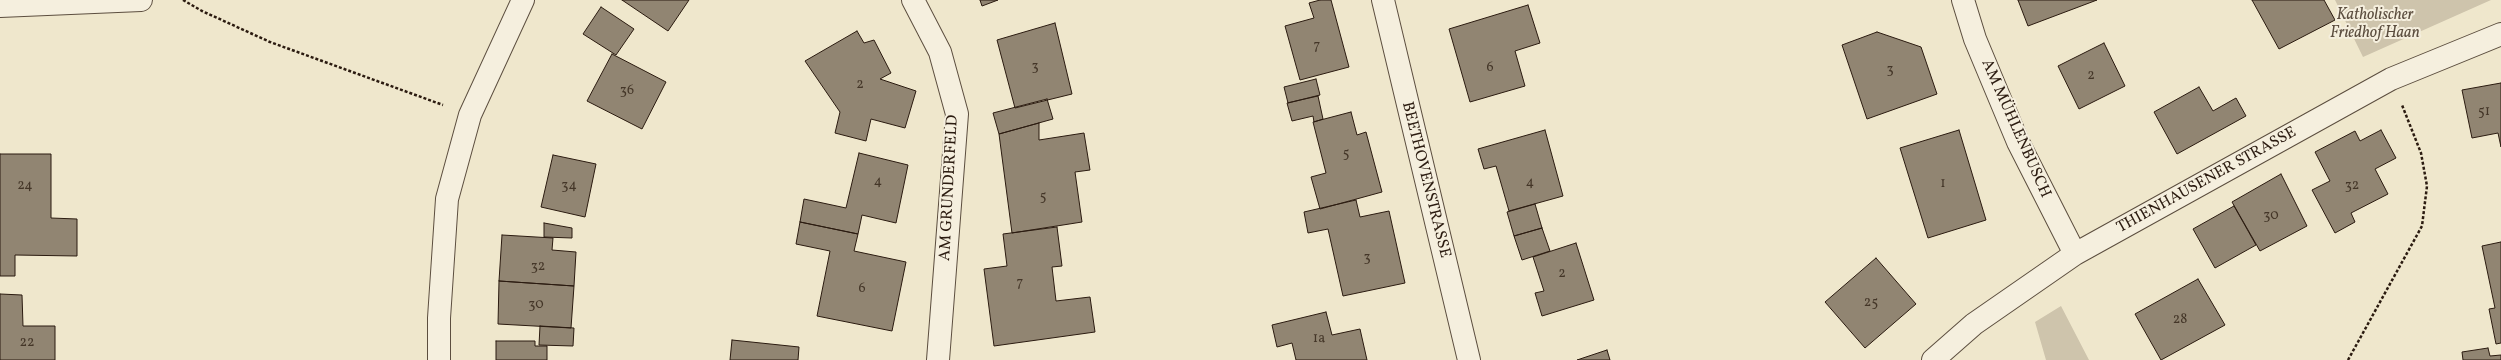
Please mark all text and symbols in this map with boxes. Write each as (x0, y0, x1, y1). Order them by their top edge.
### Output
park label: Katholischer Friedhof Haan (2330, 6, 2420, 44)
house number: 7 (1314, 38, 1320, 54)
street label: AM MÜHLENBUSCH (1976, 57, 2054, 201)
house number: 3 (1031, 59, 1039, 75)
house number: 6 (1486, 60, 1494, 76)
house number: 3 (1886, 62, 1894, 78)
house number: 2 (2087, 68, 2095, 84)
house number: 2 (856, 77, 864, 93)
house number: 36 (620, 83, 634, 99)
street label: BEETHOVENSTRASSE (1396, 100, 1454, 260)
house number: 51 (2478, 104, 2490, 120)
street label: AM GRUNDERFELD (937, 115, 963, 261)
street label: THIENHAUSENER STRASSE (2114, 124, 2300, 238)
house number: 5 (1343, 146, 1349, 162)
house number: 4 (874, 174, 882, 190)
house number: 4 (1526, 175, 1534, 191)
house number: 1 (1940, 176, 1946, 192)
house number: 24 (17, 178, 33, 194)
house number: 34 (561, 178, 577, 194)
house number: 32 (2345, 178, 2359, 194)
house number: 5 (1040, 189, 1046, 205)
house number: 30 (2263, 208, 2279, 224)
house number: 3 (1363, 250, 1371, 266)
house number: 32 (531, 259, 545, 275)
house number: 2 (1558, 266, 1566, 282)
house number: 7 (1017, 275, 1023, 291)
house number: 6 (858, 281, 866, 297)
house number: 25 (1864, 295, 1878, 311)
house number: 30 (528, 297, 544, 313)
house number: 28 (2173, 312, 2187, 328)
house number: 1a (1313, 331, 1325, 347)
house number: 22 (19, 335, 35, 351)

